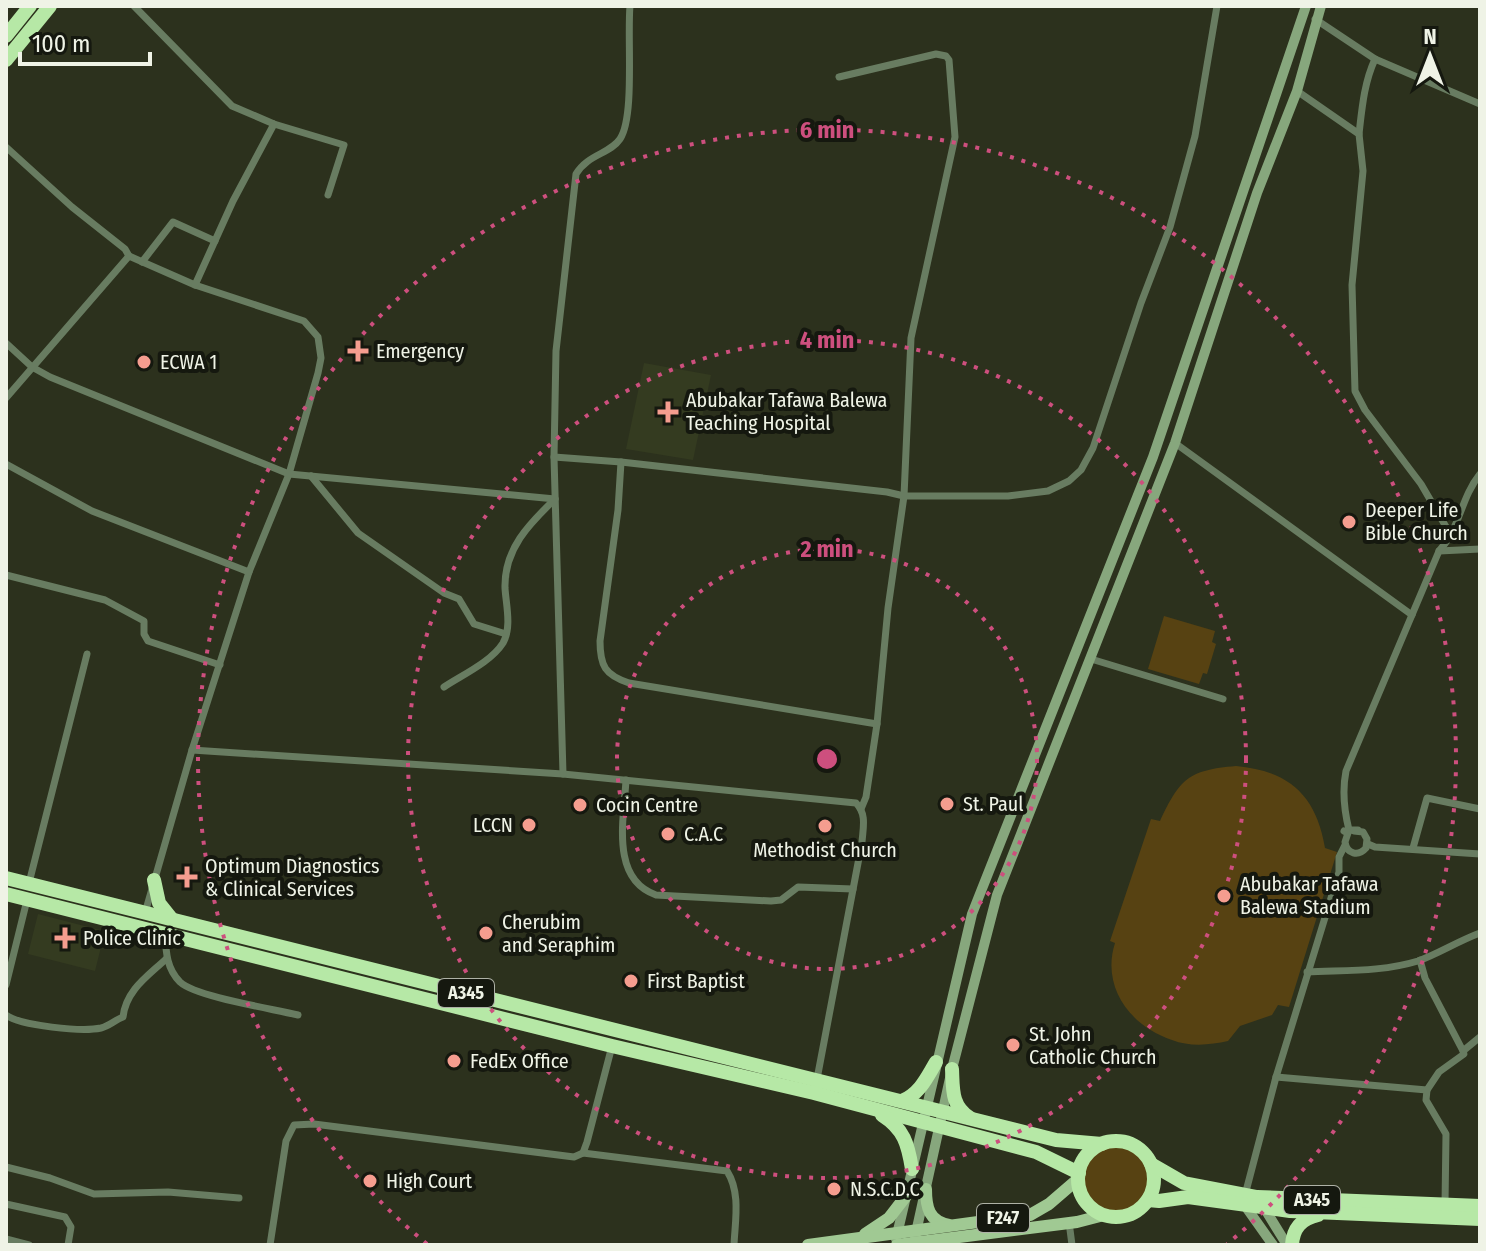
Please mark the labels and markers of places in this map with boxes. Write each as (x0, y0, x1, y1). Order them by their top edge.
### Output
place label: Emergency (376, 339, 464, 363)
marker: Emergency (347, 340, 369, 362)
place label: ECWA 1 (160, 350, 217, 374)
marker: ECWA 1 (135, 353, 153, 371)
place label: Abubakar Tafawa Balewa Teaching Hospital (686, 388, 887, 435)
marker: Abubakar Tafawa Balewa Teaching Hospital (657, 401, 679, 423)
place label: Deeper Life Bible Church (1365, 498, 1468, 545)
marker: Deeper Life Bible Church (1340, 513, 1358, 531)
centre of rings (813, 745, 841, 773)
place label: St. Paul (963, 792, 1023, 816)
place label: Cocin Centre (596, 793, 698, 817)
marker: St. Paul (938, 795, 956, 813)
marker: Cocin Centre (571, 796, 589, 814)
place label: LCCN (473, 813, 513, 837)
marker: LCCN (520, 816, 538, 834)
marker: Methodist Church (816, 817, 834, 835)
place label: C.A.C (684, 822, 723, 846)
marker: C.A.C (659, 825, 677, 843)
place label: Methodist Church (753, 838, 897, 862)
place label: Optimum Diagnostics & Clinical Services (205, 854, 380, 901)
marker: Optimum Diagnostics & Clinical Services (176, 866, 198, 888)
place label: Abubakar Tafawa Balewa Stadium (1240, 872, 1378, 919)
marker: Abubakar Tafawa Balewa Stadium (1215, 887, 1233, 905)
place label: Cherubim and Seraphim (502, 910, 615, 957)
marker: Cherubim and Seraphim (477, 924, 495, 942)
place label: Police Clinic (83, 926, 181, 950)
marker: Police Clinic (54, 927, 76, 949)
place label: First Baptist (647, 969, 745, 993)
marker: First Baptist (622, 972, 640, 990)
place label: St. John Catholic Church (1029, 1022, 1156, 1069)
marker: St. John Catholic Church (1004, 1036, 1022, 1054)
place label: FedEx Office (470, 1049, 569, 1073)
marker: FedEx Office (445, 1052, 463, 1070)
place label: High Court (386, 1169, 473, 1193)
marker: High Court (361, 1172, 379, 1190)
place label: N.S.C.D.C (850, 1177, 920, 1201)
marker: N.S.C.D.C (825, 1180, 843, 1198)

